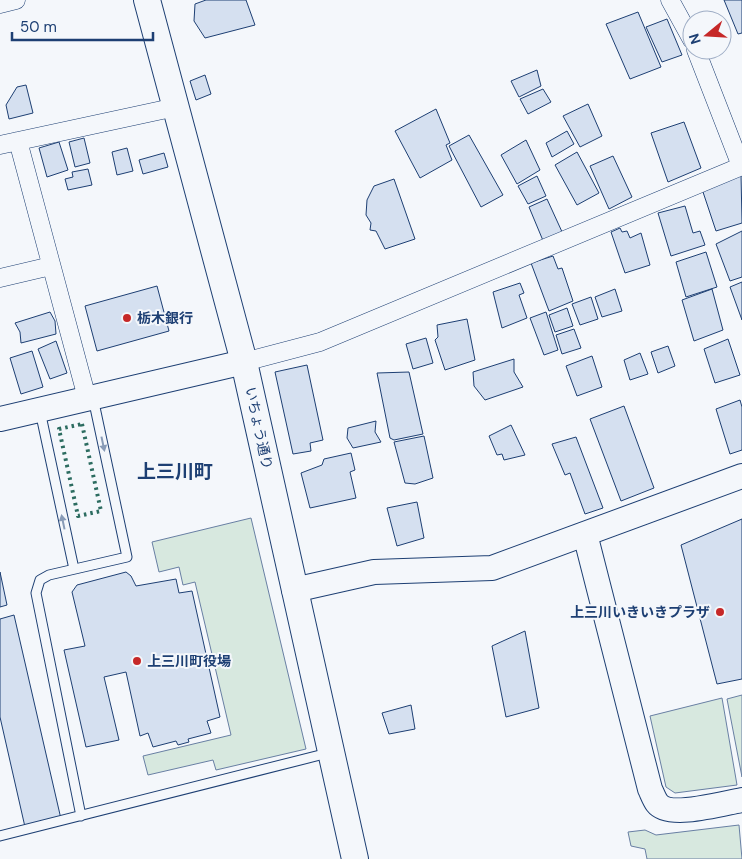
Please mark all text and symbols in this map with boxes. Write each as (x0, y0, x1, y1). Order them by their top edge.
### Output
scale bar (12, 10, 154, 42)
north arrow (682, 10, 732, 60)
text: 50 m (20, 17, 57, 37)
text: N (684, 31, 705, 47)
place label: 栃木銀行 (137, 309, 193, 327)
marker: 栃木銀行 (121, 312, 133, 324)
street label: いちょう通り (241, 385, 277, 471)
one-way arrow (99, 437, 107, 452)
district label: 上三川町 (137, 459, 213, 484)
one-way arrow (59, 513, 67, 529)
place label: 上三川いきいきプラザ (570, 603, 710, 621)
marker: 上三川いきいきプラザ (714, 606, 726, 618)
place label: 上三川町役場 (147, 652, 231, 670)
marker: 上三川町役場 (131, 655, 143, 667)

